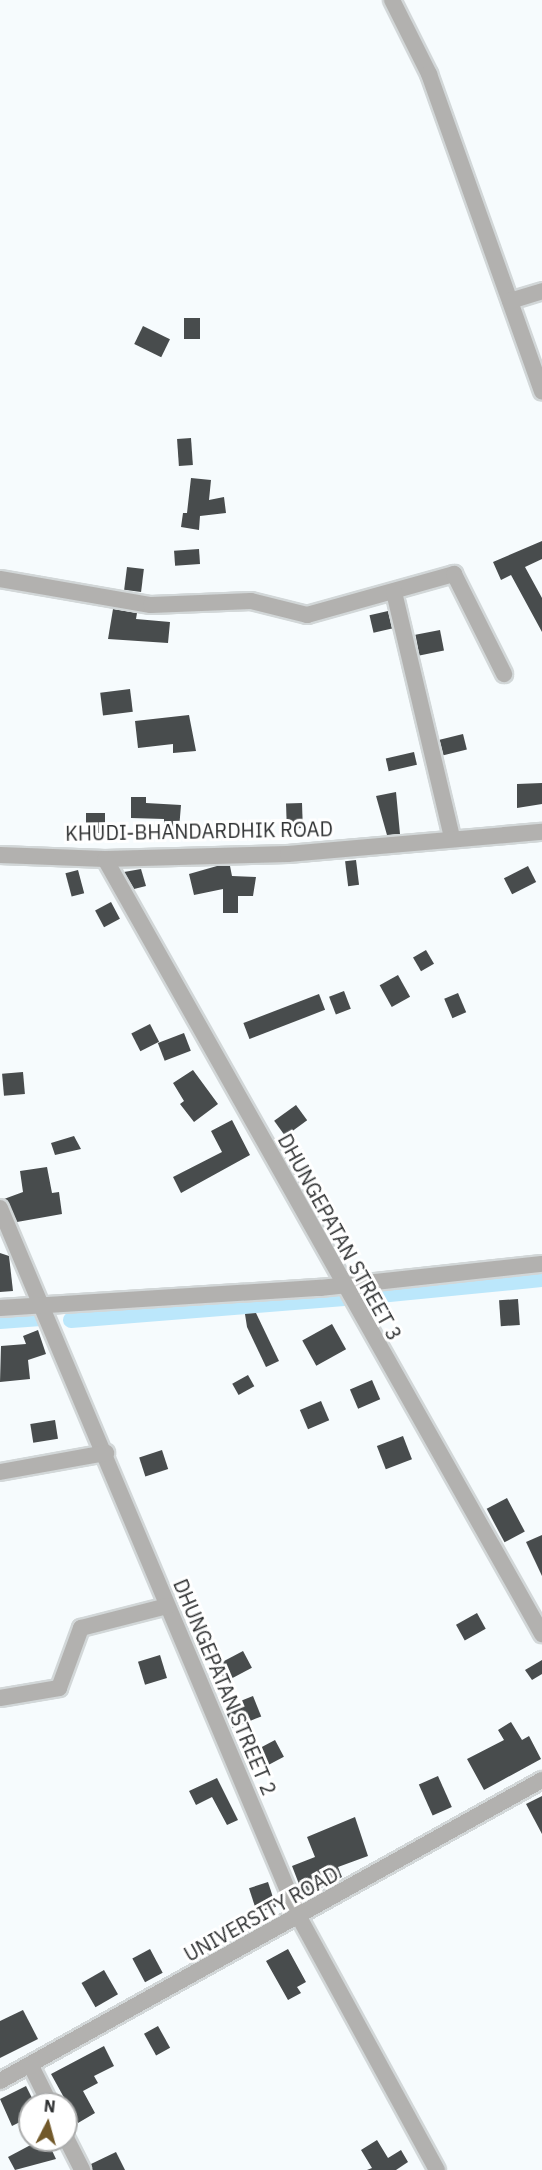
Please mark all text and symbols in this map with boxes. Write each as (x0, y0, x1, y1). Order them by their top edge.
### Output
street label: KHUDI-BHANDARDHIK ROAD (65, 817, 333, 845)
street label: DHUNGEPATAN STREET 3 (273, 1130, 407, 1344)
street label: DHUNGEPATAN STREET 2 (169, 1575, 281, 1799)
street label: UNIVERSITY ROAD (180, 1862, 342, 1966)
north arrow (18, 2092, 78, 2152)
text: N (43, 2096, 56, 2117)

